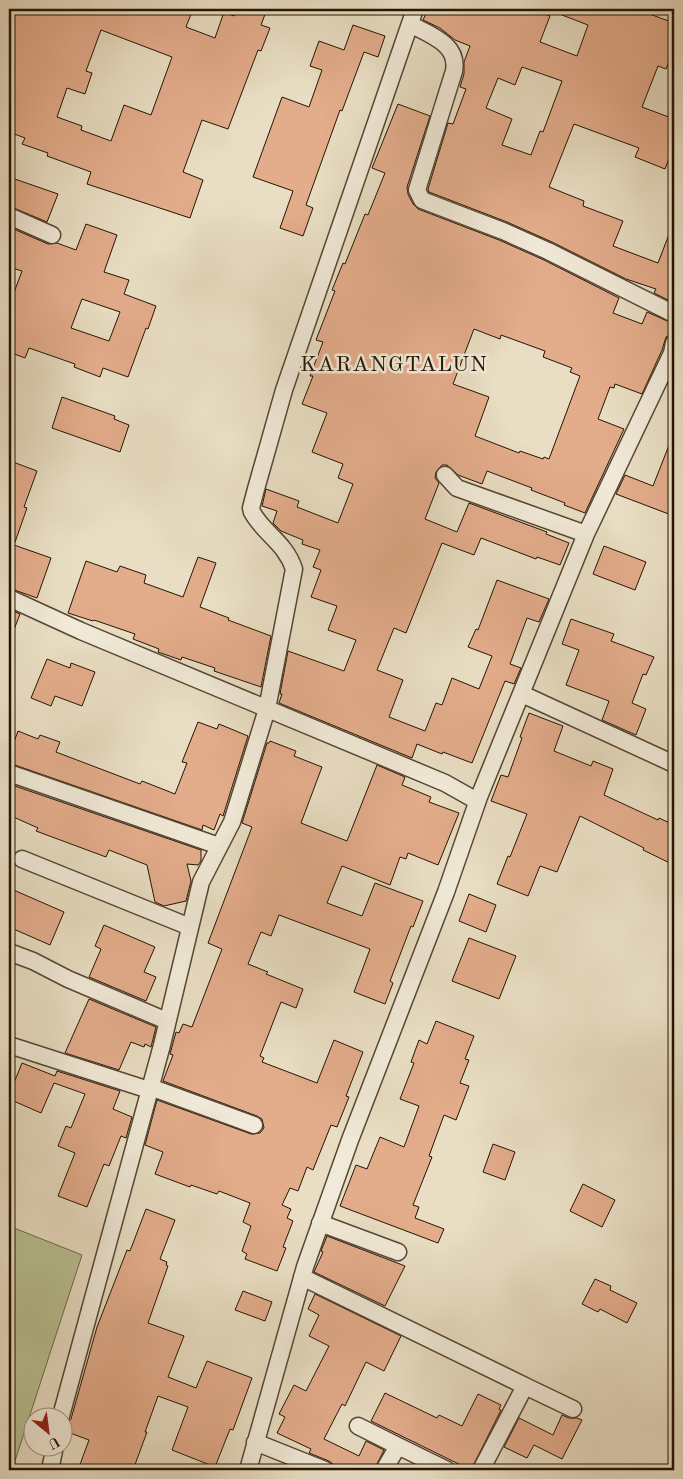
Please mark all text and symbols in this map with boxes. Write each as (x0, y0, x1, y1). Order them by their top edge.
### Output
district label: KARANGTALUN (300, 354, 488, 376)
north arrow (22, 1406, 72, 1456)
text: U (46, 1434, 62, 1451)

